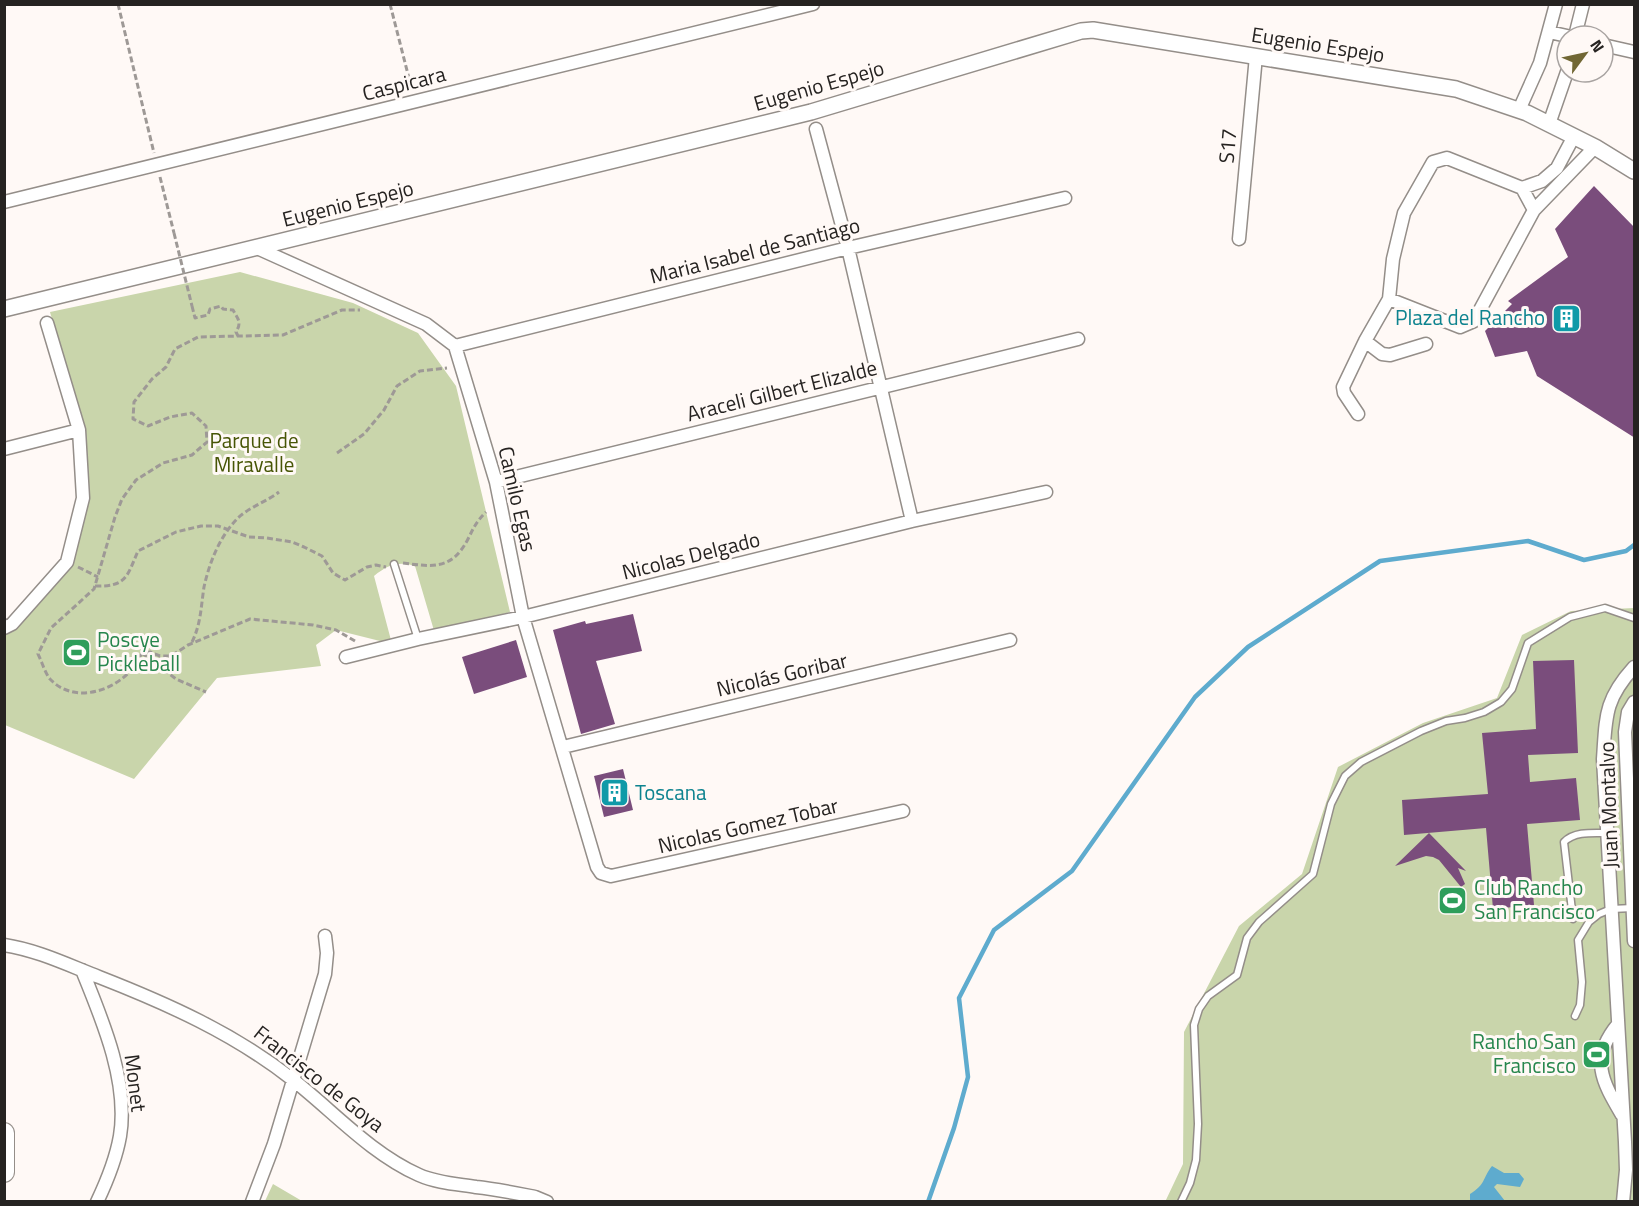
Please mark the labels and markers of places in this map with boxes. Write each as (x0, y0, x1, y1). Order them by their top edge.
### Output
place label: Plaza del Rancho (1395, 301, 1545, 333)
building icon: Plaza del Rancho (1550, 302, 1582, 334)
place label: Poscye Pickleball (97, 623, 180, 679)
sports icon: Poscye Pickleball (60, 636, 92, 668)
place label: Toscana (635, 776, 707, 808)
building icon: Toscana (598, 777, 630, 809)
place label: Club Rancho San Francisco (1474, 871, 1595, 927)
sports icon: Club Rancho San Francisco (1437, 884, 1469, 916)
place label: Rancho San Francisco (1472, 1025, 1576, 1081)
sports icon: Rancho San Francisco (1581, 1038, 1613, 1070)

